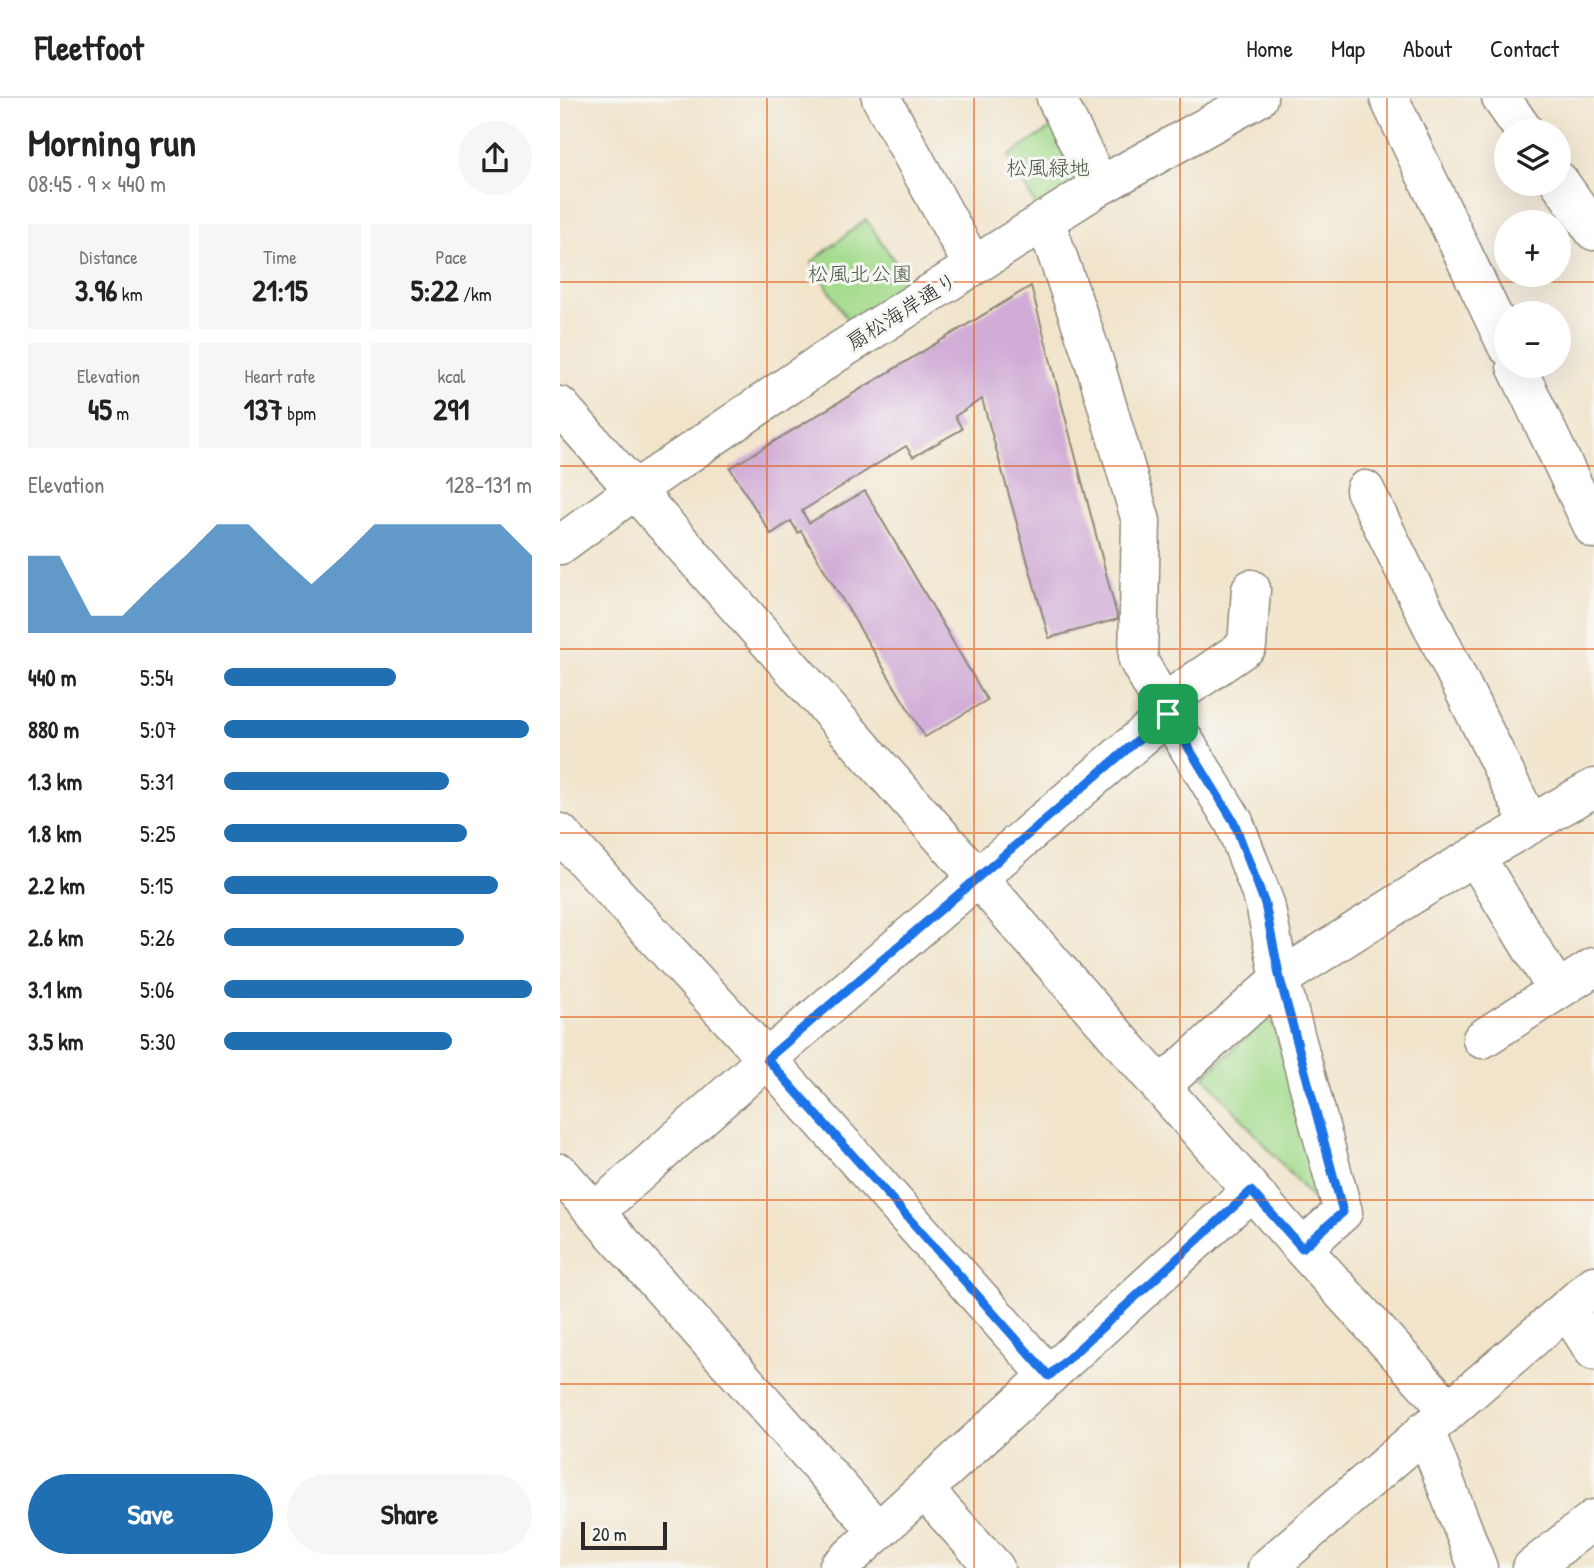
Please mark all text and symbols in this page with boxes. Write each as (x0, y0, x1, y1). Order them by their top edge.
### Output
text: Fleetfoot (35, 26, 144, 70)
text: Home (1246, 32, 1293, 64)
text: Map (1331, 32, 1365, 64)
text: About (1403, 32, 1452, 64)
text: Contact (1490, 32, 1559, 64)
text: Morning run (28, 116, 196, 168)
map controls (1494, 119, 1571, 378)
button: layers (1494, 119, 1571, 196)
button: share (458, 121, 532, 195)
park label: 松風緑地 (1006, 153, 1090, 182)
text: 08:45 · 9 × 440 m (28, 168, 166, 199)
button: + (1494, 210, 1571, 287)
text: Distance (80, 244, 138, 270)
text: Time (263, 244, 297, 270)
text: Pace (436, 244, 467, 270)
park label: 松風北公園 (808, 259, 913, 288)
street label: 扇松海岸通り (841, 265, 963, 357)
text: 3.96 (75, 270, 117, 310)
text: 21:15 (252, 270, 308, 310)
text: 5:22 (411, 270, 459, 310)
text: km (117, 281, 143, 307)
text: /km (459, 281, 492, 307)
button: − (1494, 301, 1571, 378)
text: Elevation (77, 363, 140, 389)
text: Heart rate (245, 363, 315, 389)
text: kcal (437, 363, 465, 389)
text: 45 (88, 389, 112, 429)
text: 137 (244, 389, 283, 429)
text: 291 (433, 389, 469, 429)
text: m (112, 400, 129, 426)
text: bpm (283, 400, 316, 426)
text: Elevation (28, 469, 104, 500)
text: 128–131 m (445, 469, 532, 500)
text: 440 m (28, 662, 76, 693)
text: 5:54 (140, 662, 173, 693)
pin (1138, 684, 1198, 744)
icon: arrive (1149, 695, 1187, 733)
text: 880 m (28, 714, 79, 745)
text: 5:07 (140, 714, 177, 745)
text: 1.3 km (28, 766, 82, 797)
text: 5:31 (140, 766, 174, 797)
text: 1.8 km (28, 818, 82, 849)
text: 5:25 (140, 818, 176, 849)
text: 2.2 km (28, 870, 85, 901)
text: 5:15 (140, 870, 173, 901)
text: 2.6 km (28, 922, 83, 953)
text: 5:26 (140, 922, 175, 953)
text: 3.1 km (28, 974, 82, 1005)
text: 5:06 (140, 974, 175, 1005)
text: 3.5 km (28, 1026, 83, 1057)
text: 5:30 (140, 1026, 176, 1057)
button: Save (28, 1474, 273, 1554)
button: Share (287, 1474, 532, 1554)
scale bar (581, 1519, 667, 1551)
text: 20 m (592, 1521, 627, 1547)

